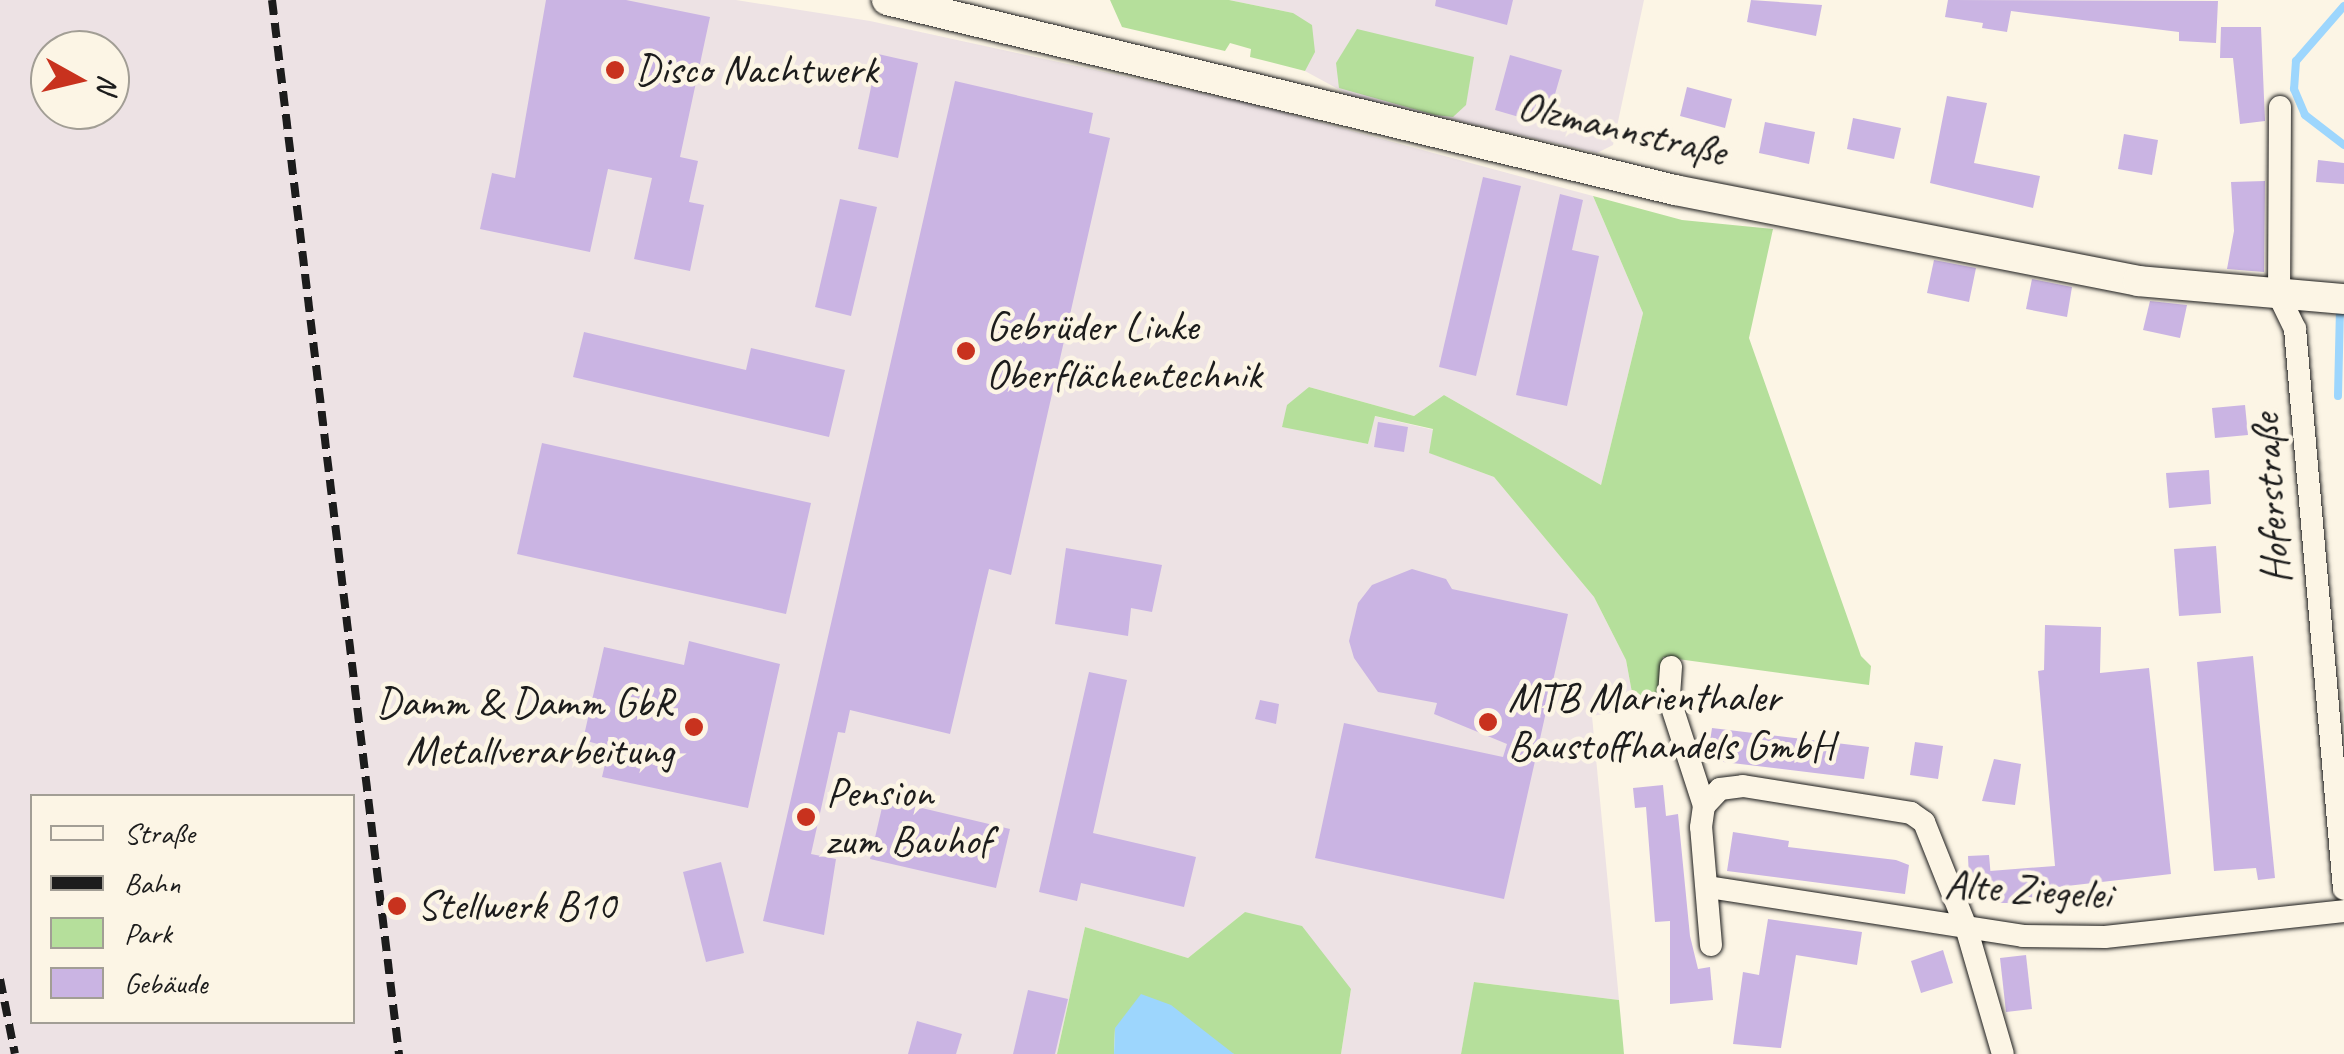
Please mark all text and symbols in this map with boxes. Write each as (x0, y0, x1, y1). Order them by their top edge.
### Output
north arrow (30, 30, 130, 130)
place label: Disco Nachtwerk (635, 45, 879, 95)
marker: Disco Nachtwerk (604, 59, 626, 81)
text: N (90, 73, 127, 95)
street label: Olzmannstraße (1513, 81, 1731, 177)
place label: Gebrüder Linke Oberflächentechnik (986, 302, 1262, 401)
marker: Gebrüder Linke Oberflächentechnik (955, 340, 977, 362)
street label: Hoferstraße (2240, 412, 2302, 586)
place label: MTB Marienthaler Baustoffhandels GmbH (1508, 673, 1832, 771)
place label: Damm & Damm GbR Metallverarbeitung (376, 678, 674, 776)
marker: MTB Marienthaler Baustoffhandels GmbH (1477, 711, 1499, 733)
marker: Damm & Damm GbR Metallverarbeitung (683, 716, 705, 738)
place label: Pension zum Bauhof (826, 768, 993, 866)
legend (30, 794, 355, 1024)
marker: Pension zum Bauhof (795, 806, 817, 828)
text: Straße (124, 814, 195, 852)
street label: Alte Ziegelei (1943, 859, 2113, 921)
text: Bahn (124, 864, 180, 902)
place label: Stellwerk B10 (417, 881, 616, 931)
marker: Stellwerk B10 (386, 895, 408, 917)
text: Park (124, 914, 172, 952)
text: Gebäude (124, 964, 207, 1002)

